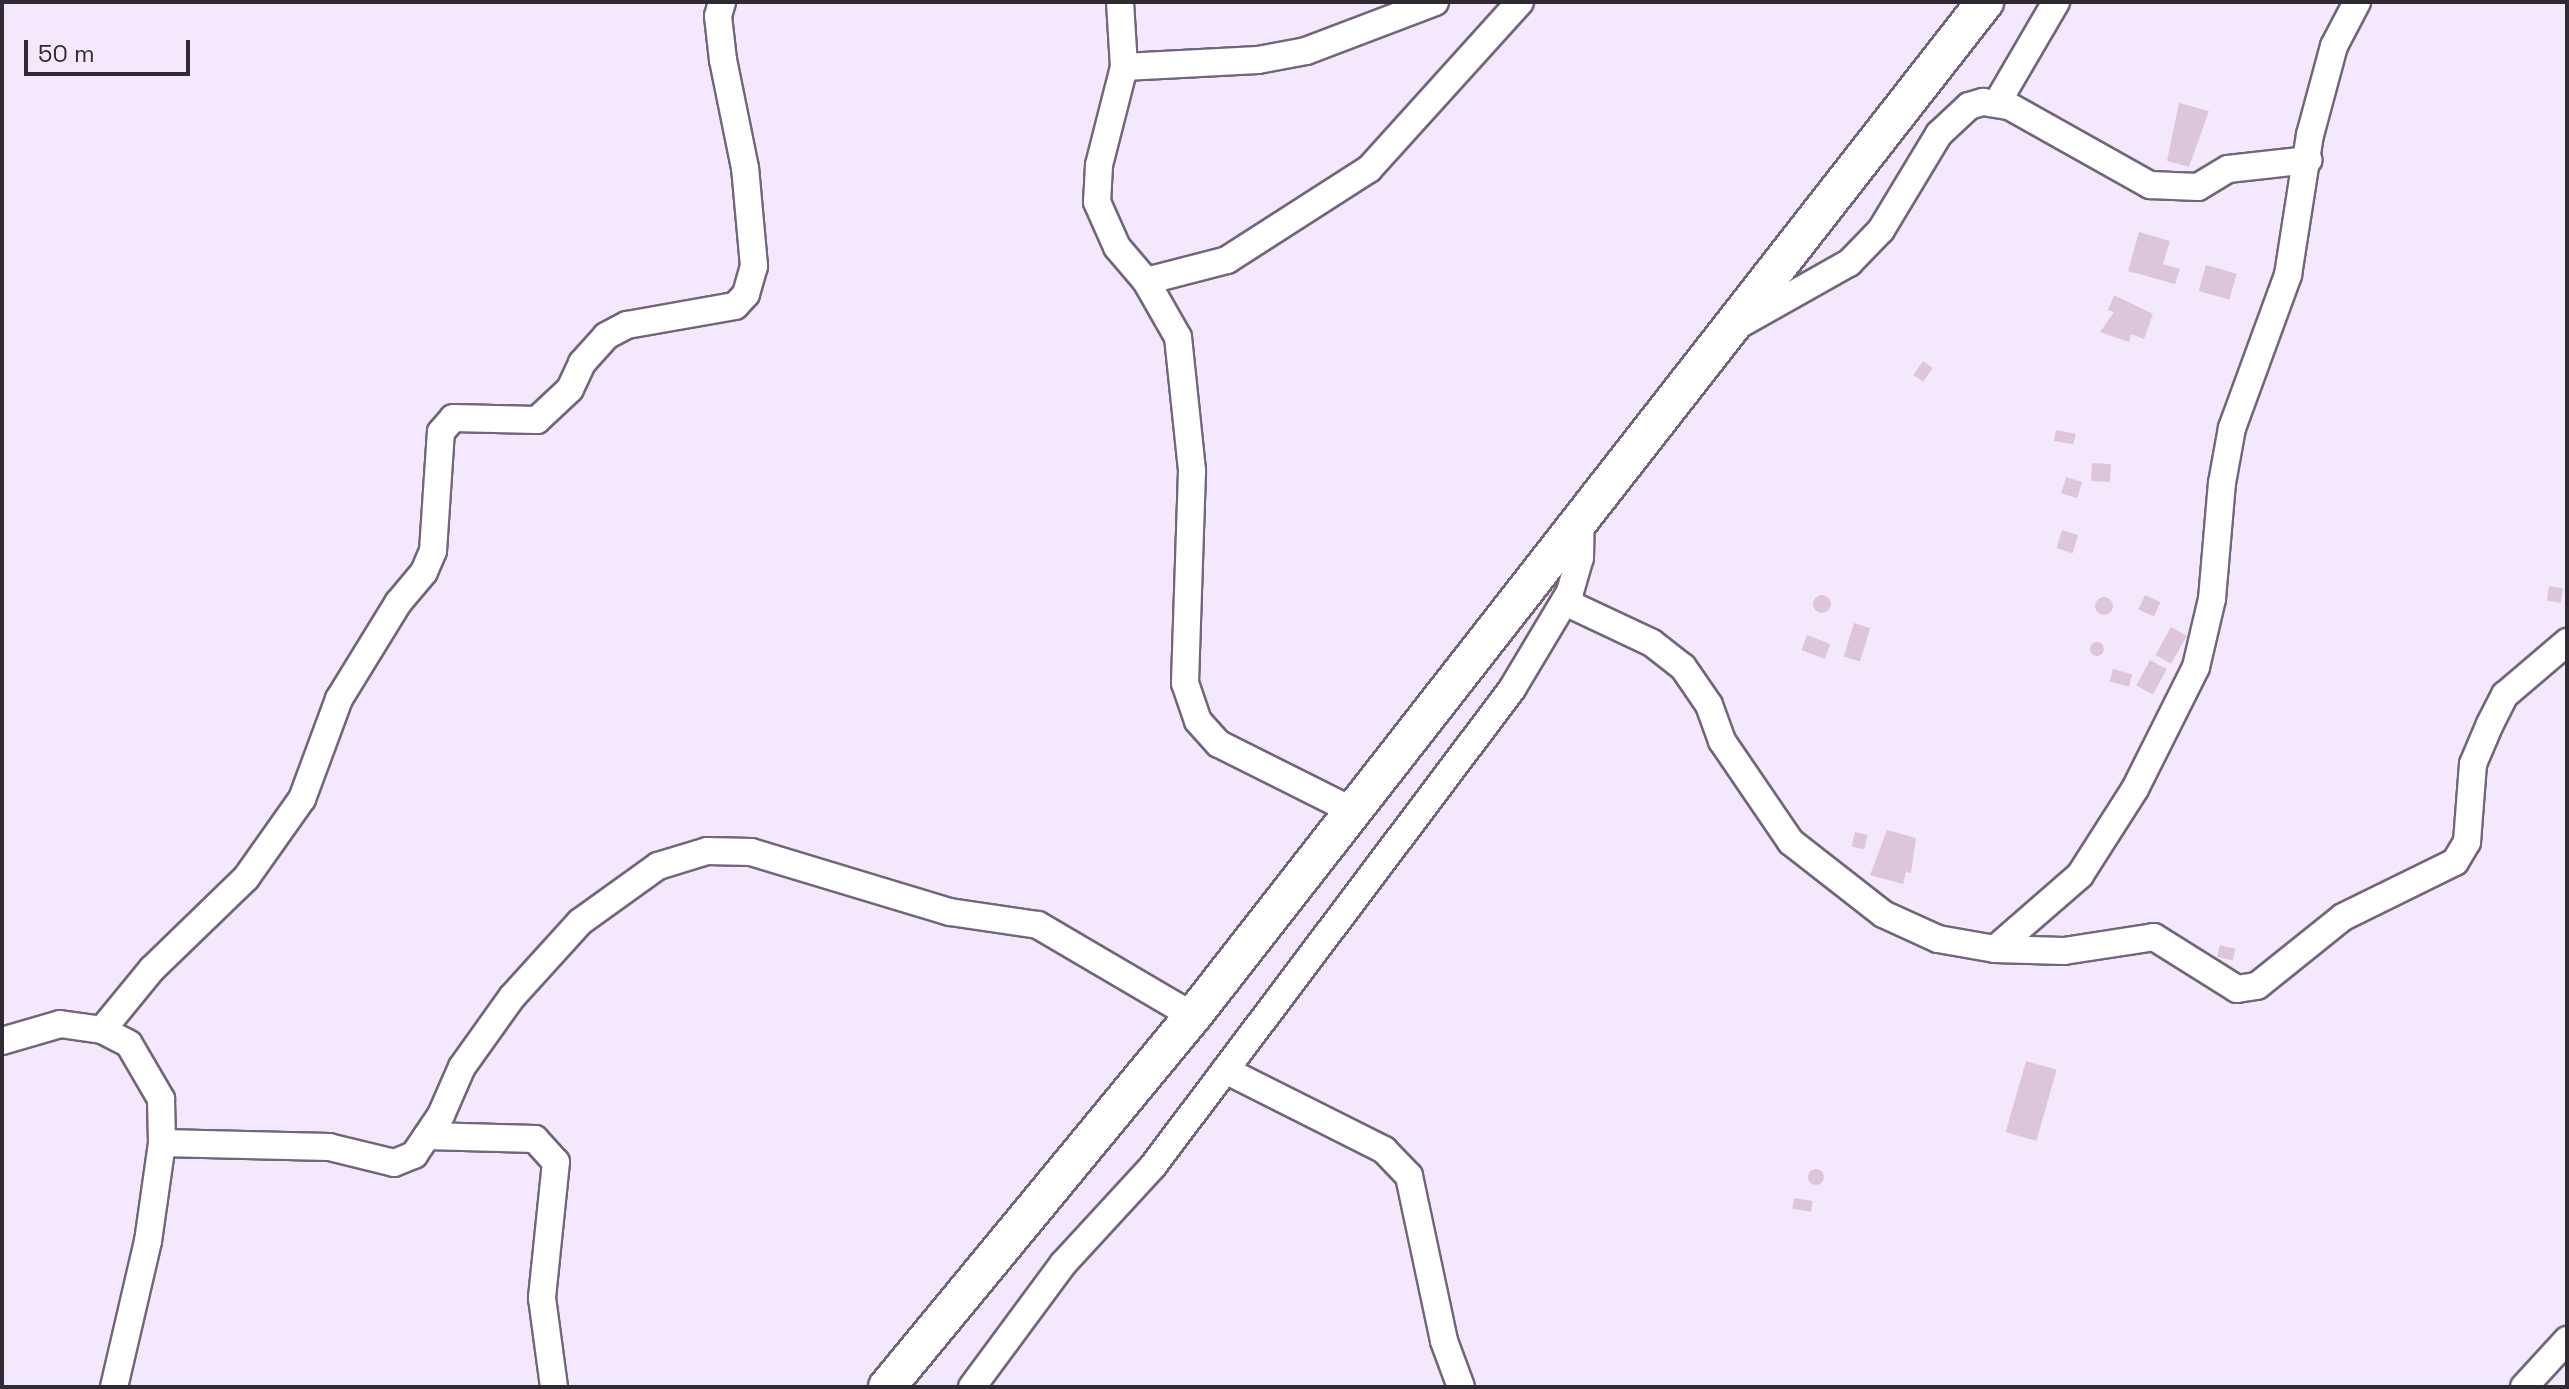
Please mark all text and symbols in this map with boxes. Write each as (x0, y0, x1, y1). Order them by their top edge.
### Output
scale bar (28, 24, 194, 74)
text: 50 m (38, 38, 95, 69)

